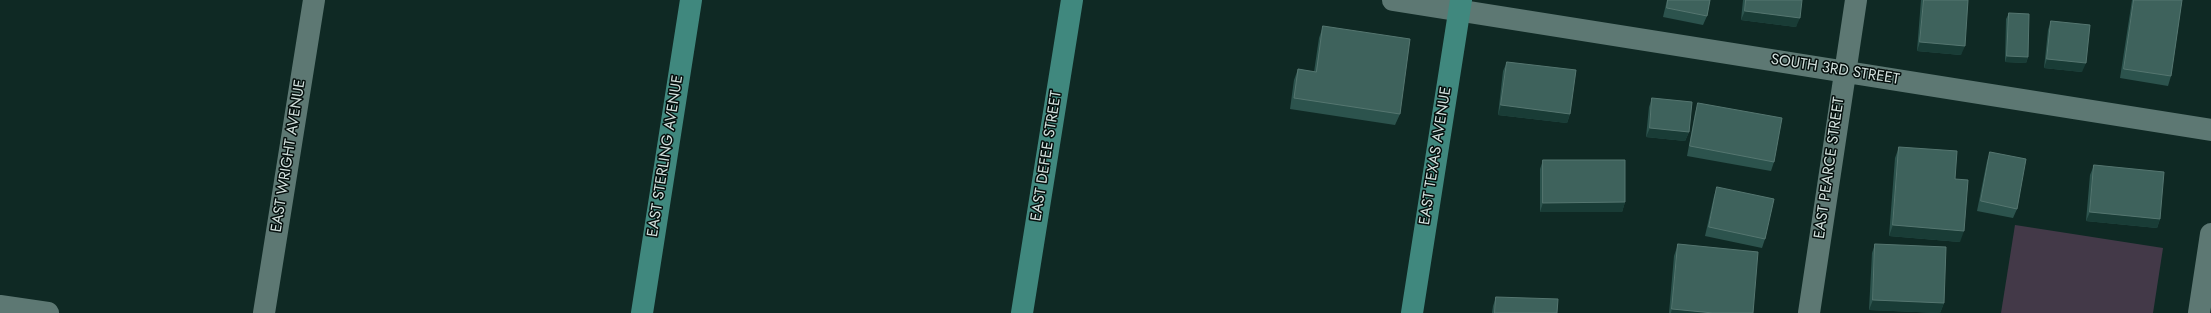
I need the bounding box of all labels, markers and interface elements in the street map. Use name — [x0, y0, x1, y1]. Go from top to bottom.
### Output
street label: SOUTH 3RD STREET — [1769, 51, 1901, 89]
street label: EAST STERLING AVENUE — [644, 74, 688, 238]
street label: EAST WRIGHT AVENUE — [268, 78, 310, 234]
street label: EAST TEXAS AVENUE — [1416, 86, 1456, 226]
street label: EAST DEFEE STREET — [1028, 89, 1066, 223]
street label: EAST PEARCE STREET — [1811, 96, 1849, 240]

